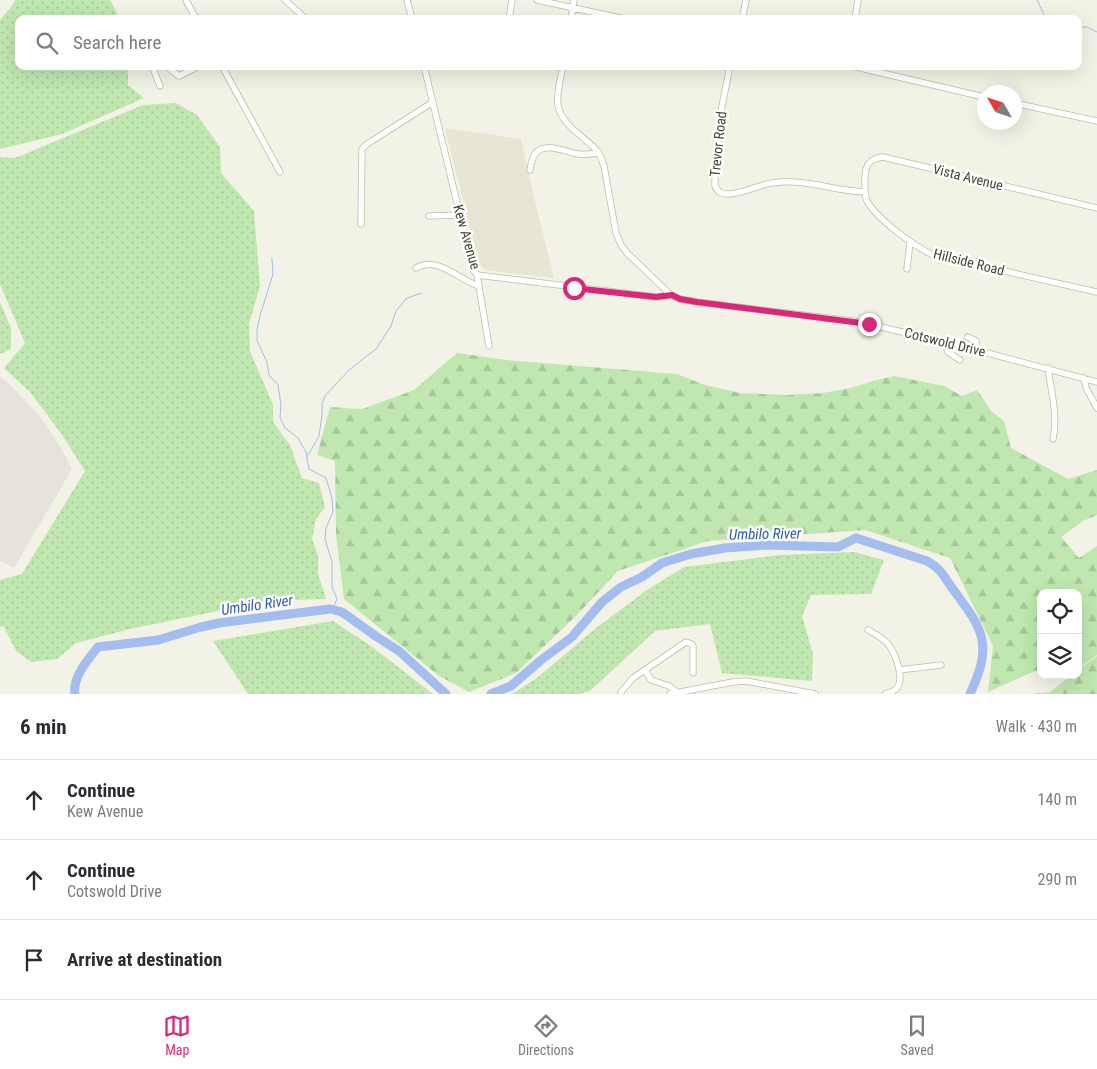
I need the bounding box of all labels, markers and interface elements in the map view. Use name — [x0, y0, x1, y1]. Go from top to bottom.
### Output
search box — [15, 15, 1082, 70]
icon: search — [33, 29, 61, 57]
text: Search here — [73, 31, 161, 54]
north arrow — [977, 85, 1022, 130]
street label: Trevor Road — [707, 110, 729, 178]
street label: Vista Avenue — [931, 161, 1005, 194]
street label: Kew Avenue — [450, 203, 484, 272]
street label: Hillside Road — [932, 245, 1006, 279]
route start — [563, 277, 586, 300]
route end — [858, 313, 881, 336]
street label: Cotswold Drive — [903, 324, 988, 360]
water label: Umbilo River — [729, 524, 802, 544]
map controls — [1037, 589, 1082, 679]
button: locate — [1037, 589, 1082, 634]
water label: Umbilo River — [220, 591, 295, 619]
button: layers — [1037, 634, 1082, 679]
text: 6 min — [20, 715, 67, 739]
text: Walk · 430 m — [996, 717, 1077, 736]
text: Continue — [67, 779, 135, 802]
icon: ahead — [20, 786, 48, 814]
text: 140 m — [1038, 790, 1077, 809]
text: Kew Avenue — [67, 802, 143, 821]
text: Continue — [67, 859, 135, 882]
icon: ahead — [20, 866, 48, 894]
text: 290 m — [1038, 870, 1077, 889]
text: Cotswold Drive — [67, 882, 162, 901]
icon: arrive — [20, 946, 48, 974]
text: Arrive at destination — [67, 948, 222, 971]
tab: Map — [163, 1012, 191, 1058]
tab: Directions — [518, 1012, 574, 1058]
tab: Saved — [900, 1012, 934, 1058]

